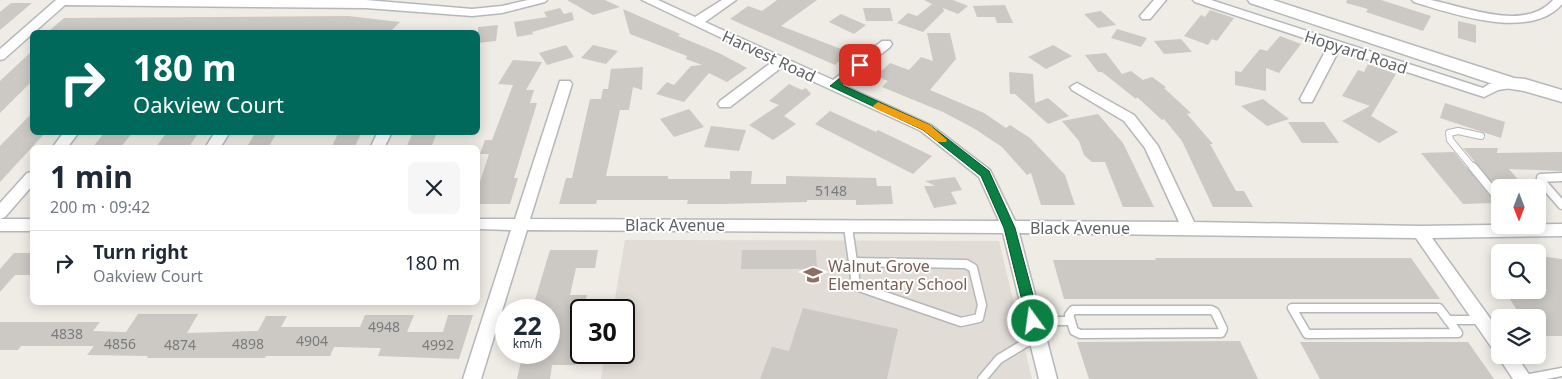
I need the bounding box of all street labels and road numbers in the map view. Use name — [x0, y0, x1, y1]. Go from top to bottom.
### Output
street label: Harvest Road — [719, 25, 819, 87]
street label: Hopyard Road — [1302, 25, 1410, 79]
street label: Black Avenue — [625, 214, 725, 236]
street label: Black Avenue — [1030, 217, 1130, 239]

